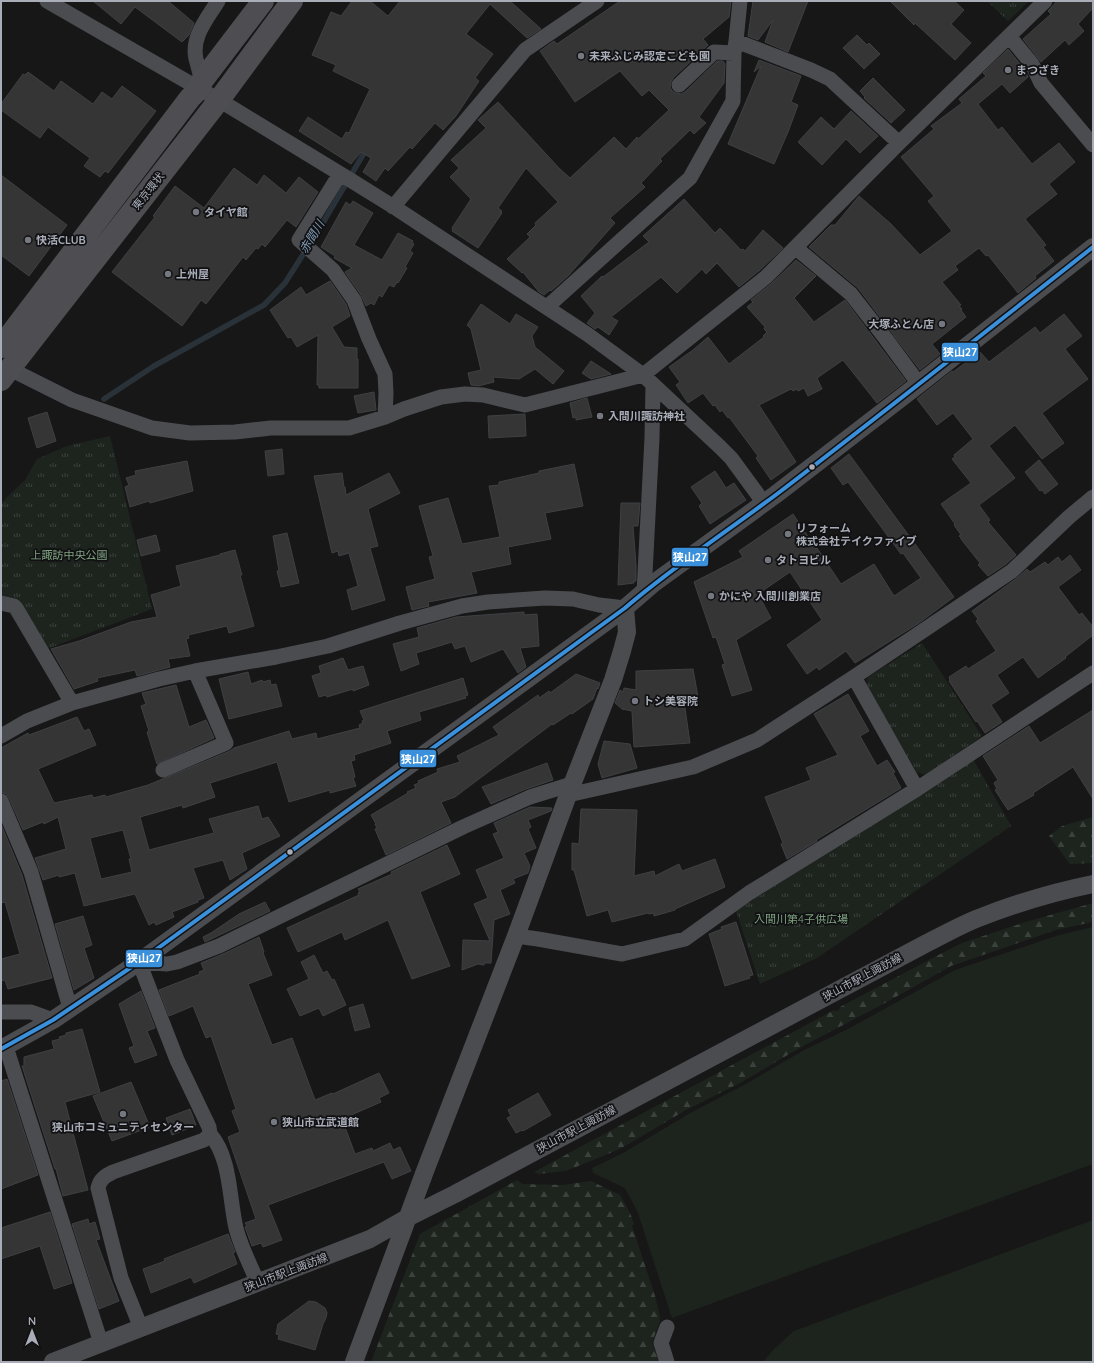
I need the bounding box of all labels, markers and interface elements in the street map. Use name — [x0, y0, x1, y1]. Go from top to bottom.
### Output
place label: 未来ふじみ認定こども園 — [589, 49, 710, 63]
marker: 未来ふじみ認定こども園 — [576, 51, 586, 61]
place label: まつざき — [1016, 63, 1060, 77]
marker: まつざき — [1003, 65, 1013, 75]
street label: 東京環状 — [129, 169, 168, 213]
place label: タイヤ館 — [204, 205, 248, 219]
marker: タイヤ館 — [191, 207, 201, 217]
water label: 赤間川 — [296, 216, 328, 256]
place label: 快活CLUB — [36, 233, 86, 247]
marker: 快活CLUB — [23, 235, 33, 245]
place label: 上州屋 — [176, 267, 209, 281]
marker: 上州屋 — [163, 269, 173, 279]
place label: 大塚ふとん店 — [868, 317, 934, 331]
marker: 大塚ふとん店 — [937, 319, 947, 329]
line badge: 狭山27 — [941, 342, 979, 362]
text: 狭山27 — [943, 345, 977, 359]
place label: 入間川諏訪神社 — [608, 409, 685, 423]
marker: 入間川諏訪神社 — [595, 411, 605, 421]
unlabelled marker — [807, 462, 817, 472]
place label: リフォーム 株式会社テイクファイブ — [796, 521, 917, 548]
marker: リフォーム 株式会社テイクファイブ — [783, 529, 793, 539]
line badge: 狭山27 — [671, 547, 709, 567]
park label: 上諏訪中央公園 — [31, 548, 108, 562]
text: 狭山27 — [673, 550, 707, 564]
place label: タトヨビル — [776, 553, 831, 567]
marker: タトヨビル — [763, 555, 773, 565]
place label: かにや 入間川創業店 — [719, 589, 821, 603]
marker: かにや 入間川創業店 — [706, 591, 716, 601]
place label: トシ美容院 — [643, 694, 698, 708]
marker: トシ美容院 — [630, 696, 640, 706]
line badge: 狭山27 — [399, 749, 437, 768]
text: 狭山27 — [401, 752, 435, 766]
unlabelled marker — [285, 847, 295, 857]
park label: 入間川第4子供広場 — [754, 912, 848, 926]
line badge: 狭山27 — [125, 949, 163, 968]
street label: 狭山市駅上諏訪線 — [820, 950, 904, 1004]
text: 狭山27 — [127, 951, 161, 965]
street label: 狭山市駅上諏訪線 — [534, 1102, 618, 1156]
marker: 狭山市コミュニティセンター — [118, 1109, 128, 1119]
place label: 狭山市立武道館 — [282, 1115, 359, 1129]
marker: 狭山市立武道館 — [269, 1117, 279, 1127]
place label: 狭山市コミュニティセンター — [52, 1120, 194, 1134]
street label: 狭山市駅上諏訪線 — [242, 1250, 330, 1294]
north arrow — [12, 1311, 52, 1351]
text: N — [28, 1314, 36, 1328]

